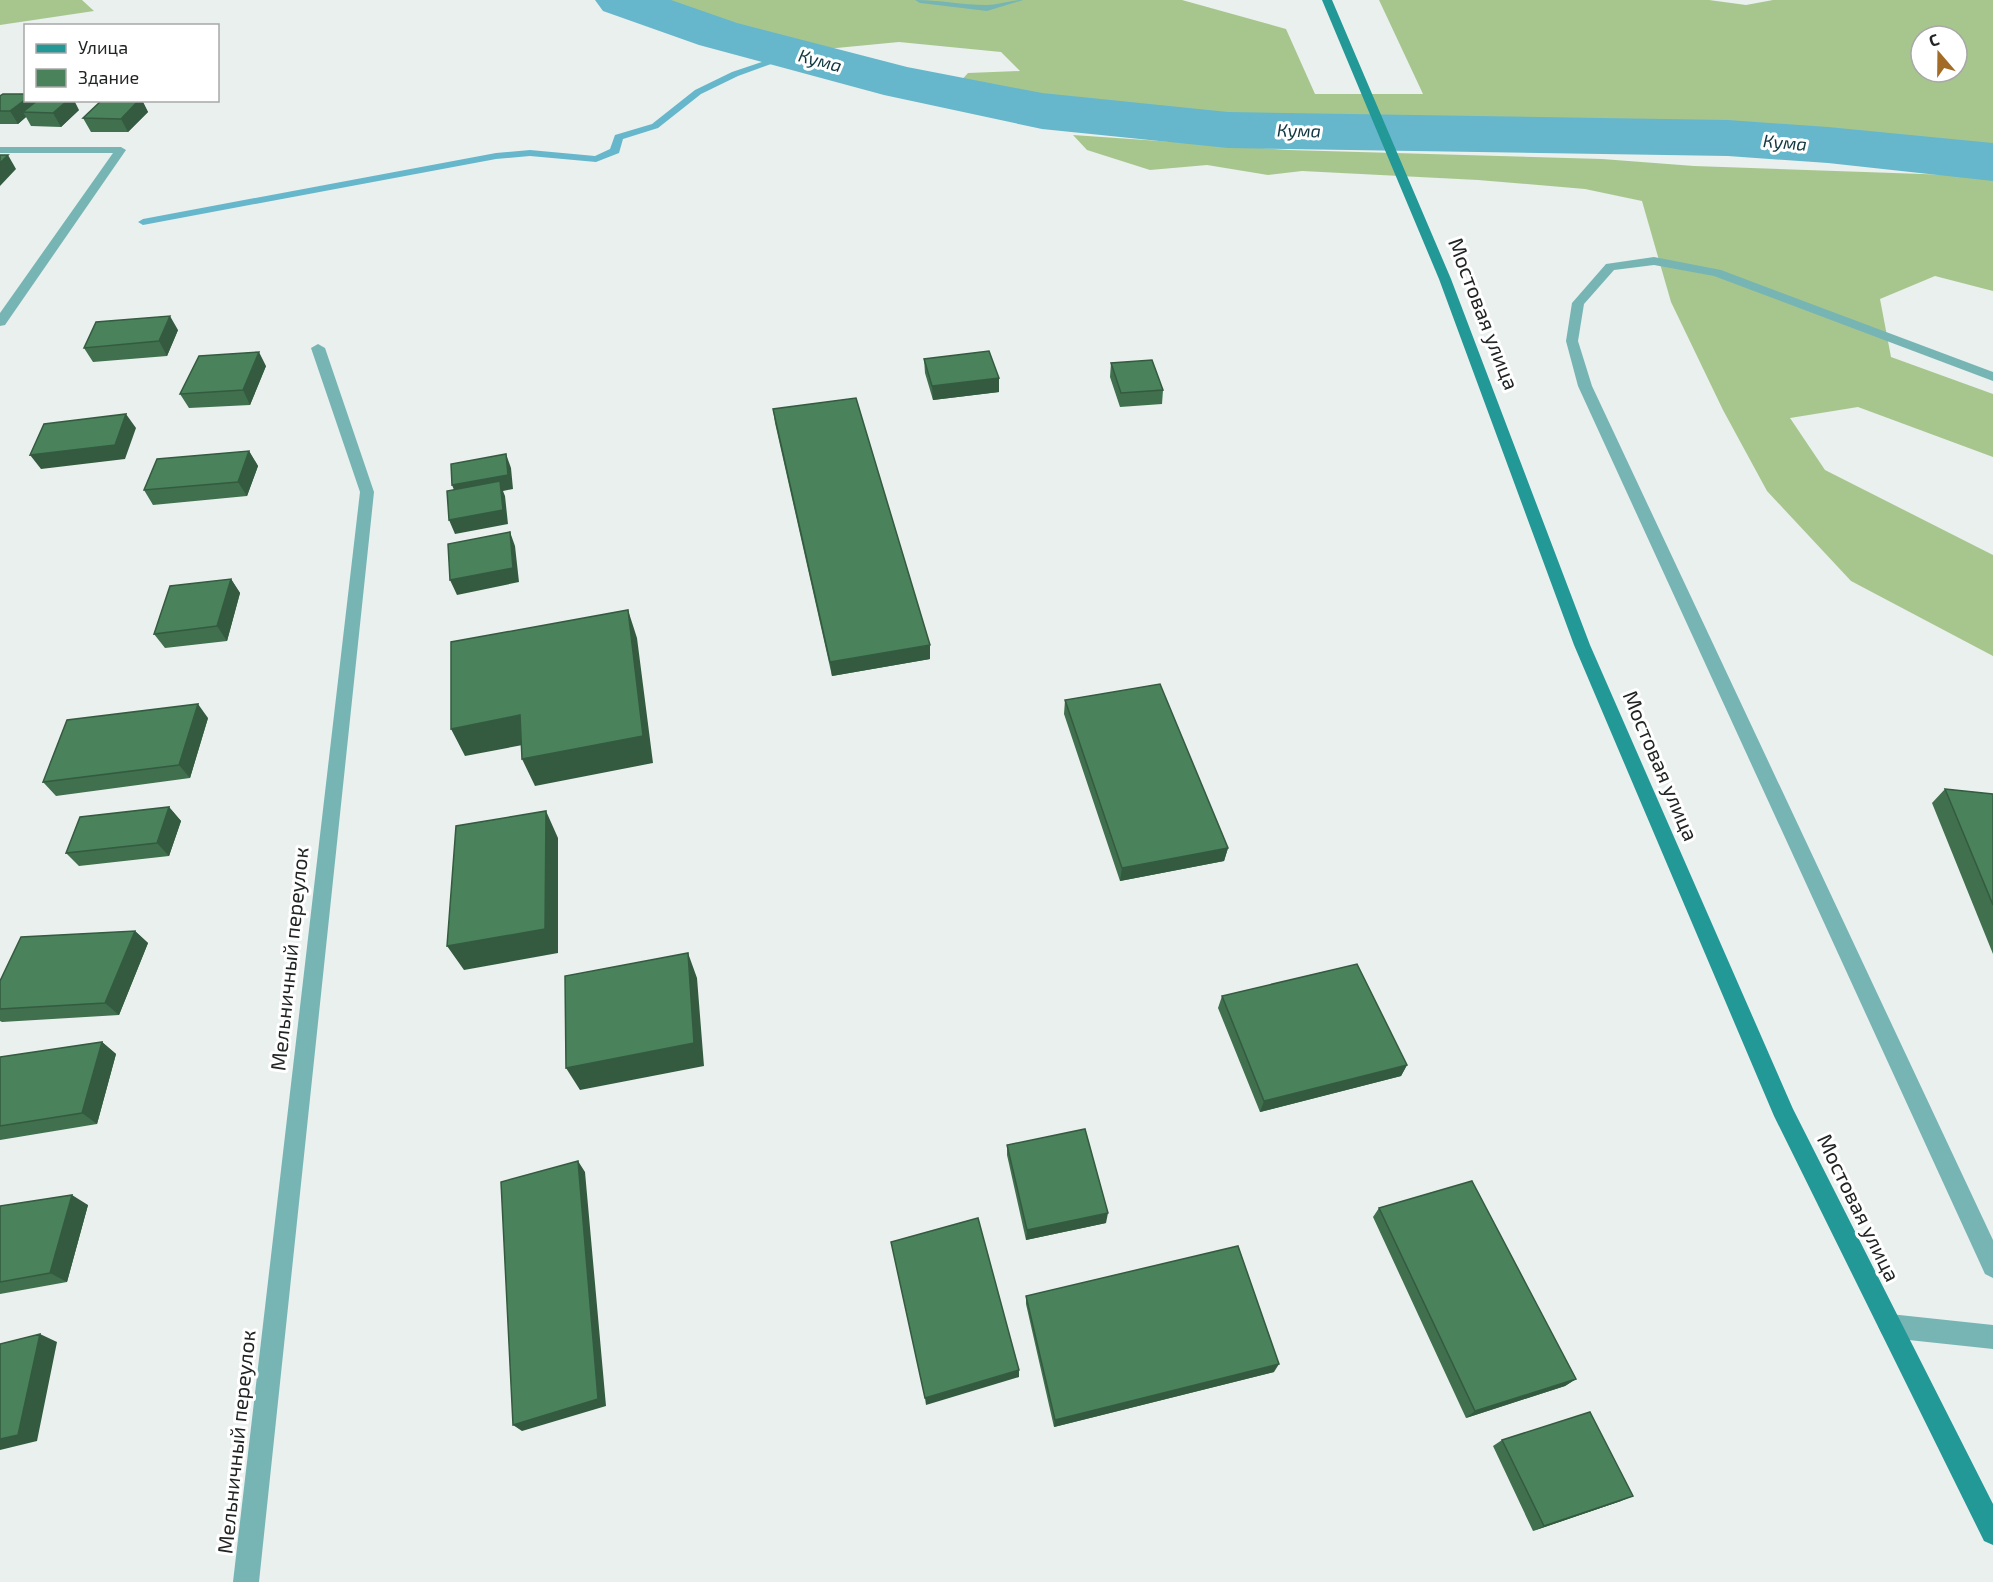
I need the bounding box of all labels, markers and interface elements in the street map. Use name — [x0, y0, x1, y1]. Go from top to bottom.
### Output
legend — [24, 24, 219, 102]
north arrow — [1909, 24, 1969, 84]
text: С — [1926, 29, 1941, 50]
text: Улица — [78, 36, 128, 58]
water label: Кума — [796, 44, 844, 76]
text: Здание — [78, 66, 139, 88]
water label: Кума — [1277, 119, 1321, 141]
water label: Кума — [1762, 129, 1808, 155]
street label: Мостовая улица — [1443, 234, 1525, 393]
street label: Мостовая улица — [1618, 687, 1704, 845]
street label: Мельничный переулок — [264, 846, 314, 1072]
street label: Мостовая улица — [1812, 1130, 1906, 1286]
street label: Мельничный переулок — [211, 1329, 261, 1555]

